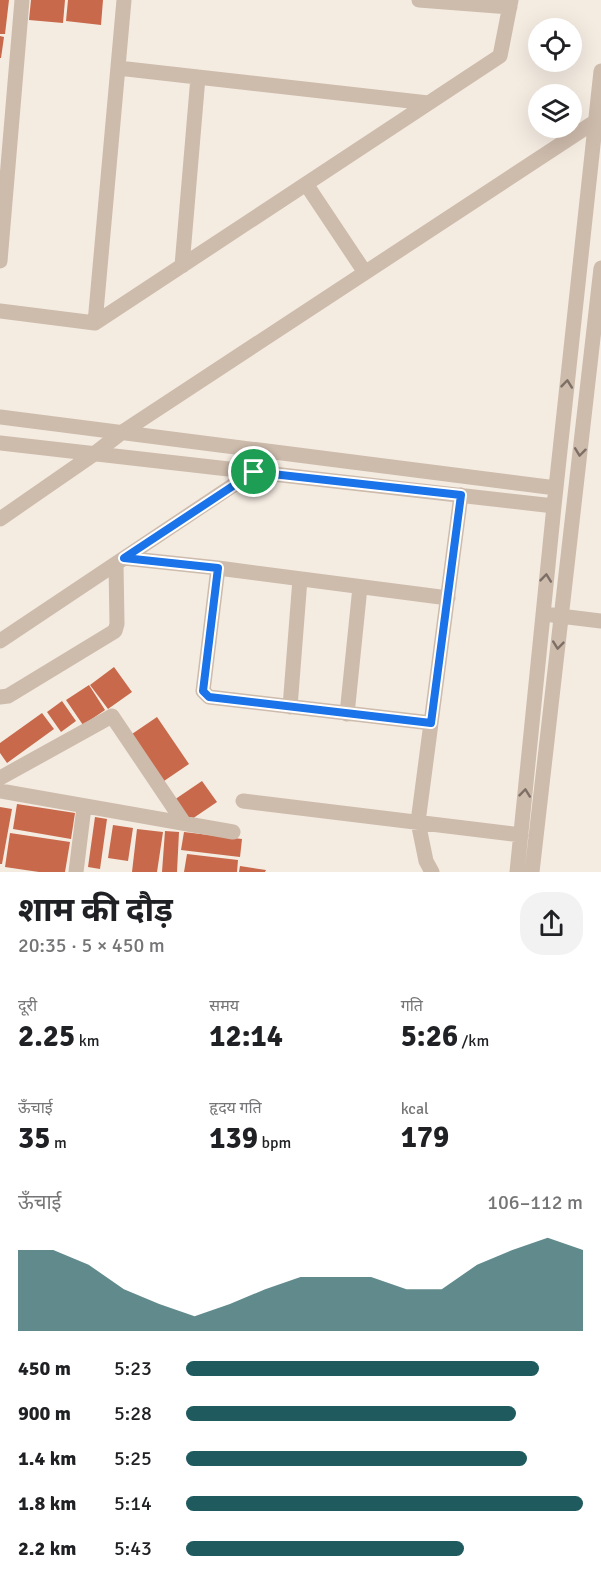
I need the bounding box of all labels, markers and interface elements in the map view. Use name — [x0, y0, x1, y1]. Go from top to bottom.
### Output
map controls — [528, 18, 582, 138]
button: locate — [528, 18, 582, 72]
button: layers — [528, 84, 582, 138]
one-way arrow — [560, 380, 573, 389]
pin — [228, 446, 279, 497]
one-way arrow — [574, 447, 587, 456]
icon: arrive — [237, 455, 270, 488]
one-way arrow — [539, 573, 552, 583]
one-way arrow — [552, 641, 565, 650]
one-way arrow — [518, 788, 531, 797]
text: शाम की दौड़ — [18, 890, 173, 931]
button: share — [520, 892, 583, 955]
text: 20:35 · 5 × 450 m — [18, 933, 165, 958]
text: दूरी — [18, 996, 37, 1016]
text: समय — [209, 996, 239, 1016]
text: गति — [401, 996, 423, 1016]
text: 2.25 — [18, 1018, 75, 1055]
text: 12:14 — [209, 1018, 283, 1055]
text: 5:26 — [401, 1018, 458, 1055]
text: km — [75, 1031, 100, 1051]
text: /km — [458, 1031, 489, 1051]
text: ऊँचाई — [18, 1098, 53, 1118]
text: हृदय गति — [209, 1098, 262, 1118]
text: kcal — [401, 1099, 429, 1119]
text: 179 — [401, 1119, 449, 1156]
text: 35 — [18, 1120, 50, 1157]
text: 139 — [209, 1120, 258, 1157]
text: m — [50, 1133, 67, 1153]
text: bpm — [258, 1133, 291, 1153]
text: ऊँचाई — [18, 1190, 61, 1215]
text: 106–112 m — [487, 1190, 583, 1215]
text: 450 m — [18, 1356, 71, 1381]
text: 5:23 — [114, 1356, 152, 1381]
text: 900 m — [18, 1401, 71, 1426]
text: 5:28 — [114, 1401, 152, 1426]
text: 1.4 km — [18, 1446, 76, 1471]
text: 5:25 — [114, 1446, 152, 1471]
text: 1.8 km — [18, 1491, 76, 1516]
text: 5:14 — [114, 1491, 152, 1516]
text: 2.2 km — [18, 1536, 76, 1561]
text: 5:43 — [114, 1536, 152, 1561]

